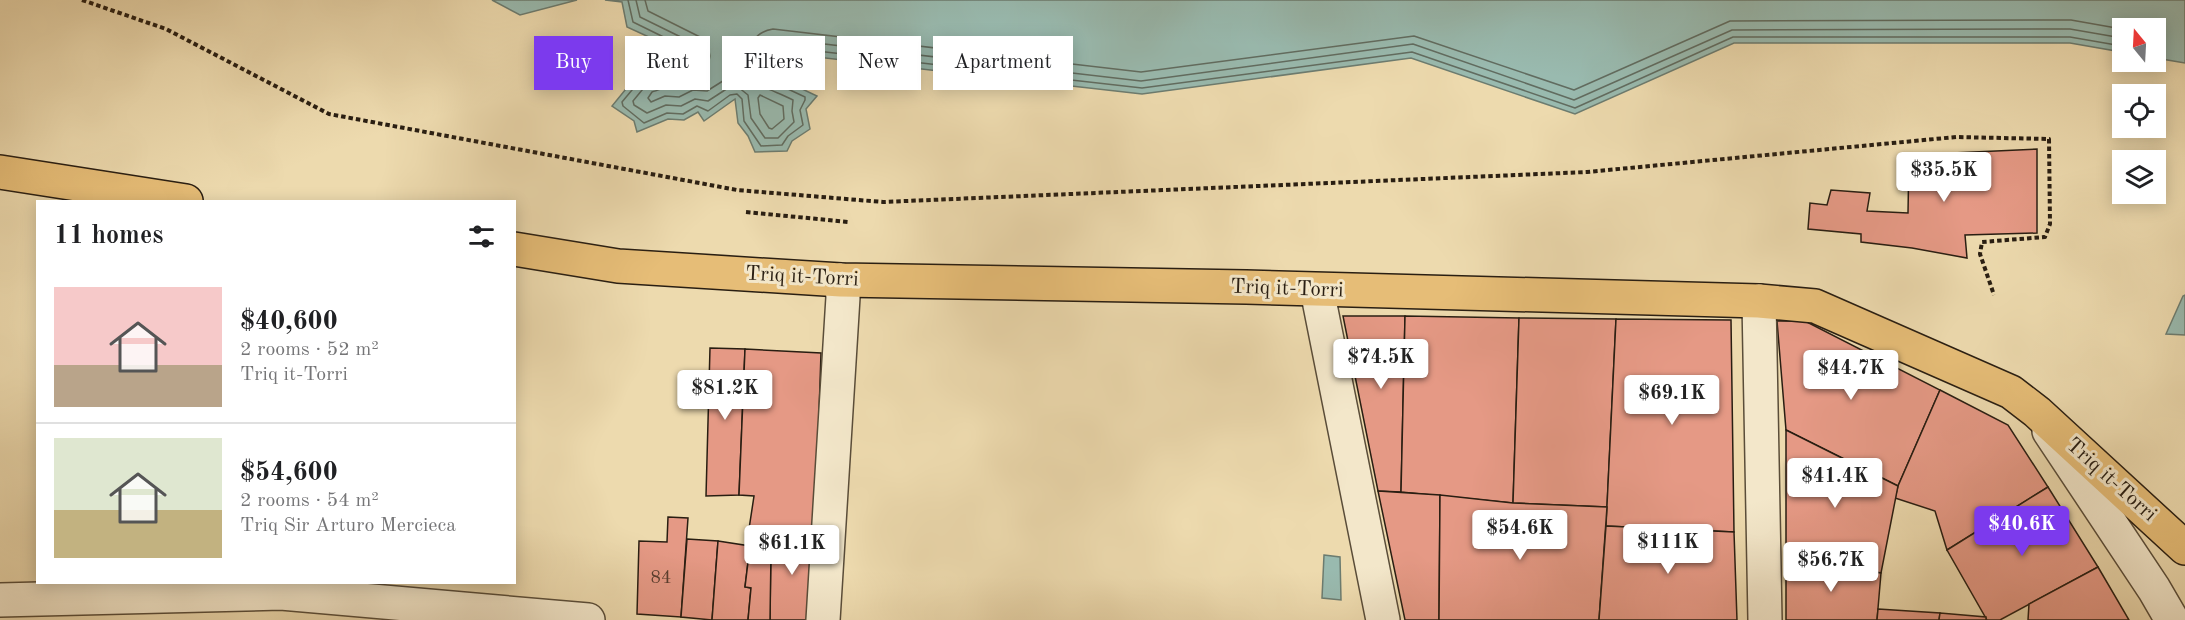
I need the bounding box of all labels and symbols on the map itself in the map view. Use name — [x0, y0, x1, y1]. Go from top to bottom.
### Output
north arrow — [2112, 18, 2166, 72]
pin: $35.5K — [1895, 152, 1993, 203]
street label: Triq it-Torri — [745, 264, 859, 290]
street label: Triq it-Torri — [1230, 277, 1344, 301]
pin: $74.5K — [1332, 339, 1430, 390]
pin: $44.7K — [1802, 350, 1900, 401]
pin: $81.2K — [676, 370, 774, 421]
pin: $69.1K — [1623, 375, 1721, 426]
street label: Triq it-Torri — [2062, 434, 2160, 526]
pin: $41.4K — [1786, 458, 1884, 509]
pin: $40.6K — [1973, 506, 2071, 557]
pin: $54.6K — [1471, 510, 1569, 561]
pin: $111K — [1626, 524, 1710, 575]
pin: $61.1K — [743, 525, 841, 576]
pin: $56.7K — [1782, 542, 1880, 593]
house number: 84 — [651, 569, 671, 587]

